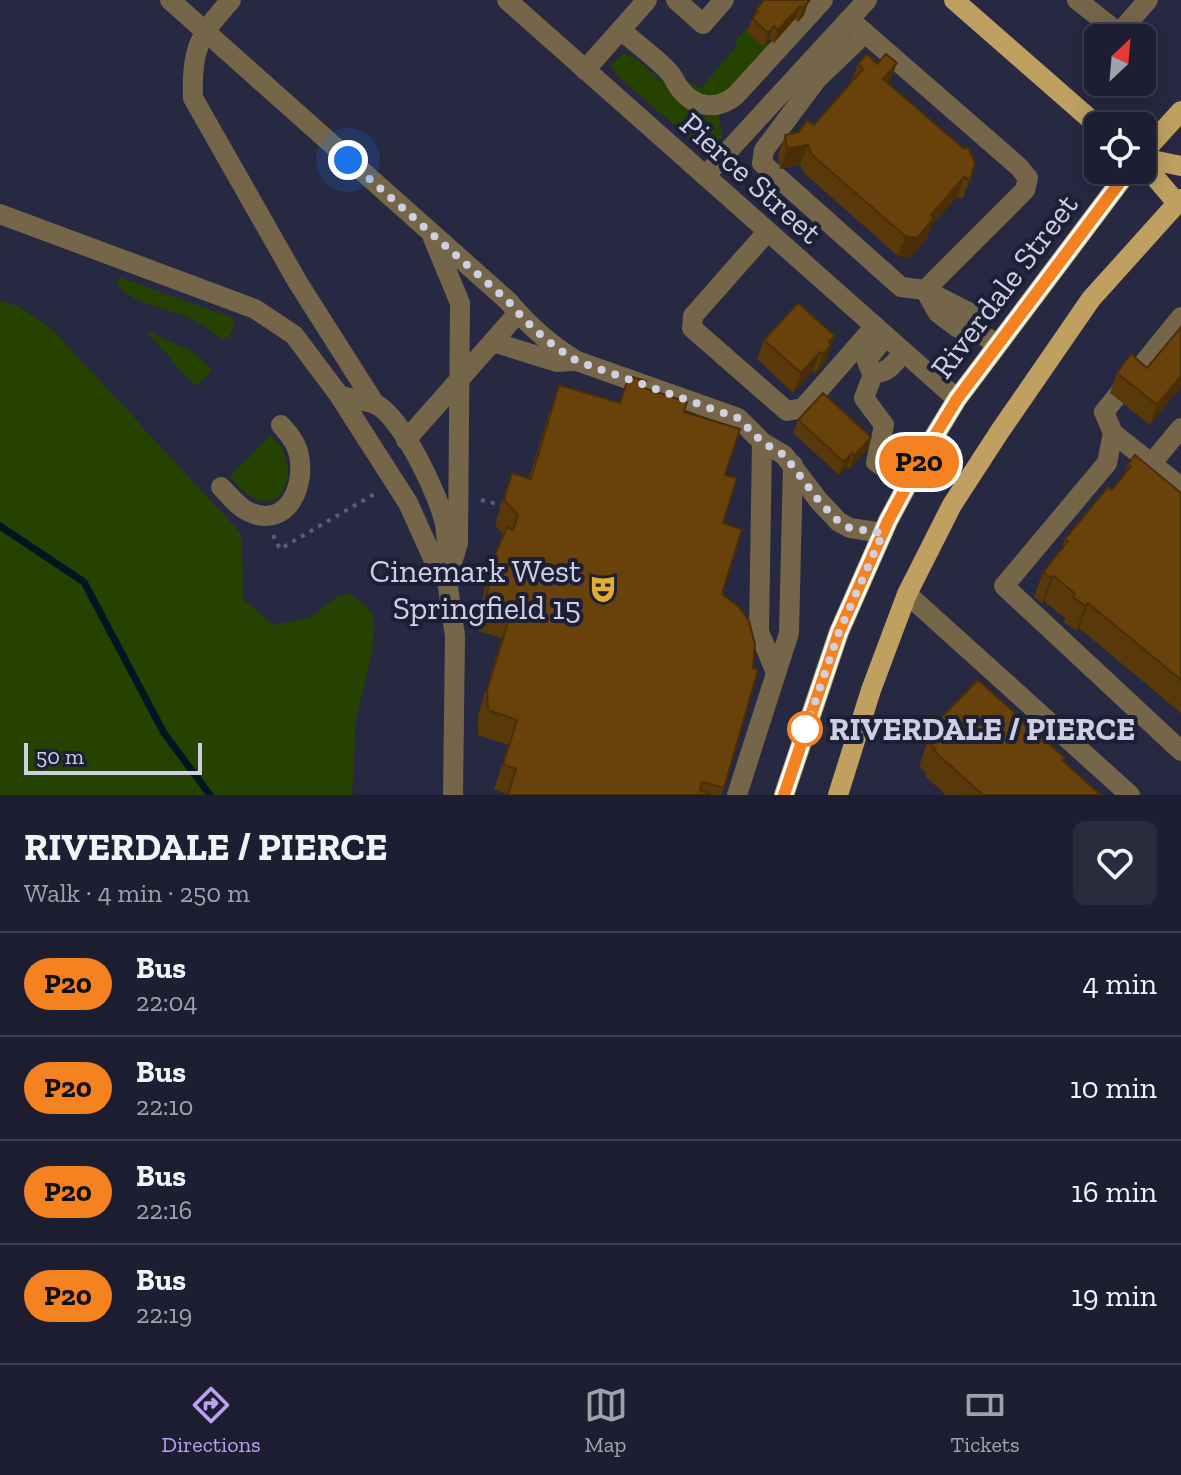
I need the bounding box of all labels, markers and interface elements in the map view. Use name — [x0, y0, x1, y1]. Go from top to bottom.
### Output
north arrow — [1084, 24, 1156, 96]
map controls — [1084, 24, 1156, 184]
street label: Pierce Street — [672, 105, 830, 251]
button: locate — [1084, 112, 1156, 184]
your location — [328, 140, 368, 180]
street label: Riverdale Street — [922, 186, 1086, 386]
line badge: P20 — [873, 436, 965, 488]
text: P20 — [895, 445, 943, 478]
place label: Cinemark West Springfield 15 — [369, 552, 581, 627]
theatre icon: Cinemark West Springfield 15 — [588, 574, 618, 604]
place label: RIVERDALE / PIERCE — [829, 710, 1135, 748]
marker: RIVERDALE / PIERCE — [788, 712, 822, 746]
scale bar — [24, 739, 202, 775]
text: 50 m — [36, 743, 84, 770]
button: heart — [1073, 821, 1157, 905]
text: RIVERDALE / PIERCE — [24, 824, 388, 870]
text: Walk · 4 min · 250 m — [24, 877, 250, 909]
text: Bus — [136, 950, 186, 986]
text: 4 min — [1083, 966, 1157, 1002]
text: P20 — [44, 967, 92, 1000]
text: 22:04 — [136, 986, 198, 1018]
text: Bus — [136, 1054, 186, 1090]
text: 10 min — [1070, 1070, 1157, 1106]
text: P20 — [44, 1071, 92, 1104]
text: 22:10 — [136, 1090, 194, 1122]
text: Bus — [136, 1158, 186, 1194]
text: 16 min — [1071, 1174, 1157, 1210]
text: P20 — [44, 1175, 92, 1208]
text: 22:16 — [136, 1194, 192, 1226]
text: Bus — [136, 1262, 186, 1298]
text: 19 min — [1071, 1278, 1157, 1314]
text: P20 — [44, 1279, 92, 1312]
text: 22:19 — [136, 1298, 192, 1330]
tab: Directions — [161, 1383, 261, 1458]
tab: Map — [584, 1383, 628, 1458]
tab: Tickets — [950, 1383, 1020, 1458]

